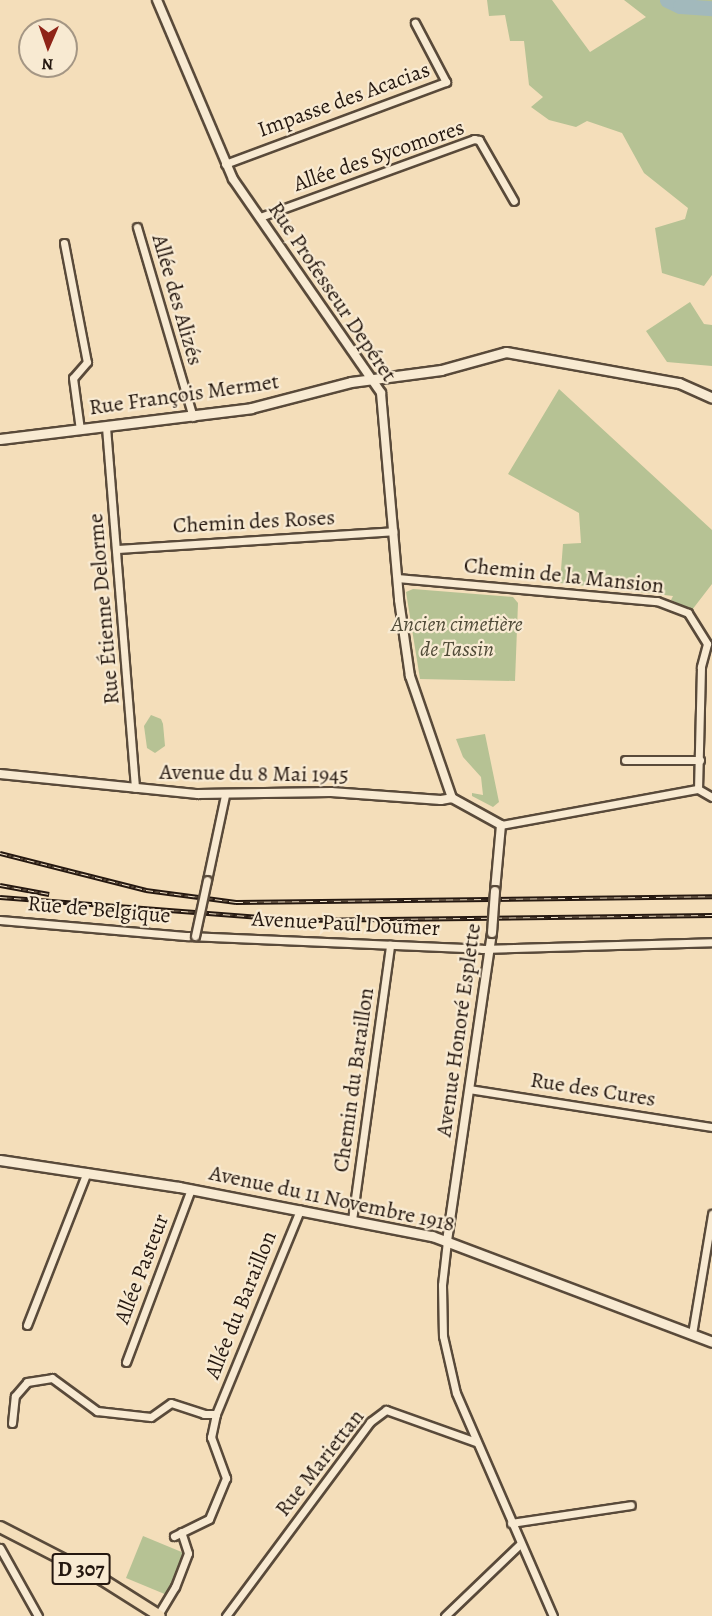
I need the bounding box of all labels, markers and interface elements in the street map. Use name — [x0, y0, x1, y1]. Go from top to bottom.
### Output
north arrow — [18, 18, 78, 78]
text: N — [41, 53, 54, 75]
street label: Impasse des Acacias — [254, 57, 434, 143]
street label: Allée des Sycomores — [290, 114, 468, 198]
street label: Rue Professeur Depéret — [262, 197, 402, 387]
street label: Allée des Alizés — [146, 232, 208, 368]
street label: Rue François Mermet — [87, 369, 281, 421]
street label: Chemin des Roses — [172, 505, 336, 539]
street label: Rue Étienne Delorme — [82, 512, 126, 706]
street label: Chemin de la Mansion — [463, 552, 665, 600]
park label: Ancien cimetière de Tassin — [391, 611, 523, 662]
street label: Avenue du 8 Mai 1945 — [159, 759, 349, 789]
street label: Rue de Belgique — [26, 891, 172, 929]
street label: Avenue Paul Doumer — [251, 906, 441, 942]
street label: Avenue Honoré Esplette — [431, 921, 487, 1139]
street label: Chemin du Baraillon — [328, 986, 380, 1174]
street label: Rue des Cures — [529, 1067, 657, 1113]
street label: Avenue du 11 Novembre 1918 — [207, 1160, 457, 1238]
street label: Allée Pasteur — [109, 1210, 175, 1328]
street label: Allée du Baraillon — [199, 1227, 283, 1383]
street label: Rue Mariettan — [270, 1404, 370, 1522]
road number: D 307 — [51, 1551, 111, 1587]

